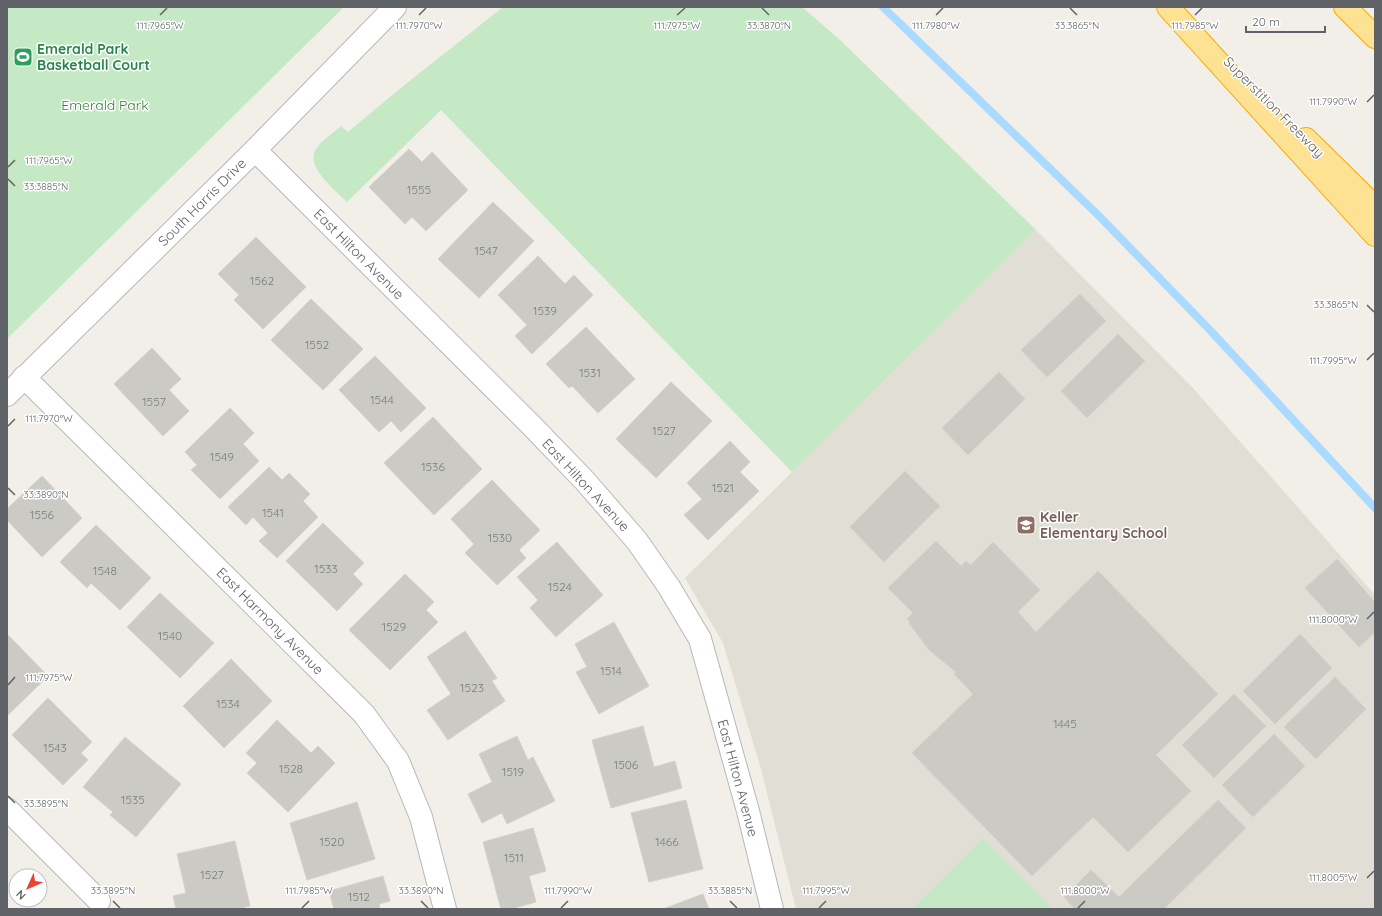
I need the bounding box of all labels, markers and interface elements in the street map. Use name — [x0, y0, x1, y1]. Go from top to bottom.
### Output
scale bar — [1246, 8, 1325, 34]
text: 20 m — [1252, 14, 1280, 29]
text: 111.7965°W — [136, 19, 184, 32]
text: 111.7970°W — [395, 19, 443, 32]
text: 111.7975°W — [654, 19, 701, 32]
text: 33.3870°N — [747, 19, 791, 32]
text: 111.7980°W — [912, 19, 960, 32]
text: 33.3865°N — [1055, 19, 1099, 32]
text: 111.7985°W — [1171, 19, 1219, 32]
place label: Emerald Park Basketball Court — [37, 40, 150, 74]
sports icon: Emerald Park Basketball Court — [12, 46, 34, 68]
street label: Superstition Freeway — [1220, 53, 1328, 161]
text: 111.7990°W — [1309, 95, 1357, 108]
park label: Emerald Park — [61, 96, 149, 114]
text: 111.7965°W — [25, 154, 73, 167]
street label: South Harris Drive — [154, 154, 250, 250]
text: 33.3885°N — [24, 180, 68, 193]
house number: 1555 — [407, 182, 431, 197]
street label: East Hilton Avenue — [310, 205, 408, 303]
house number: 1547 — [474, 243, 498, 258]
house number: 1562 — [250, 273, 274, 288]
text: 33.3865°N — [1314, 298, 1358, 311]
house number: 1539 — [533, 303, 557, 318]
house number: 1552 — [305, 337, 329, 352]
text: 111.7995°W — [1309, 354, 1357, 367]
house number: 1531 — [579, 365, 601, 380]
house number: 1544 — [370, 392, 394, 407]
house number: 1557 — [142, 394, 166, 409]
text: 111.7970°W — [25, 412, 73, 425]
house number: 1527 — [652, 423, 676, 438]
street label: East Hilton Avenue — [538, 435, 634, 535]
house number: 1549 — [210, 449, 234, 464]
house number: 1536 — [421, 459, 445, 474]
house number: 1521 — [712, 480, 734, 495]
text: 33.3890°N — [23, 488, 69, 501]
house number: 1541 — [262, 505, 284, 520]
house number: 1556 — [30, 507, 55, 522]
place label: Keller Elementary School — [1040, 508, 1167, 542]
school or university icon: Keller Elementary School — [1015, 514, 1037, 536]
house number: 1530 — [488, 530, 512, 545]
house number: 1533 — [314, 561, 338, 576]
house number: 1548 — [93, 563, 117, 578]
street label: East Harmony Avenue — [213, 564, 327, 678]
house number: 1524 — [548, 579, 572, 594]
text: 111.8000°W — [1308, 613, 1358, 626]
house number: 1529 — [382, 619, 406, 634]
house number: 1540 — [158, 628, 182, 643]
house number: 1514 — [600, 663, 622, 678]
text: 111.7975°W — [26, 671, 73, 684]
house number: 1523 — [460, 680, 484, 695]
house number: 1534 — [216, 696, 240, 711]
house number: 1445 — [1053, 716, 1077, 731]
street label: East Hilton Avenue — [714, 717, 762, 839]
house number: 1543 — [43, 740, 67, 755]
house number: 1506 — [614, 757, 639, 772]
house number: 1528 — [279, 761, 303, 776]
house number: 1519 — [502, 764, 524, 779]
house number: 1535 — [121, 792, 145, 807]
text: 33.3895°N — [24, 797, 68, 810]
house number: 1520 — [320, 834, 344, 849]
house number: 1466 — [655, 834, 679, 849]
house number: 1511 — [504, 850, 524, 865]
house number: 1527 — [200, 867, 224, 882]
north arrow — [8, 868, 48, 908]
text: 111.8005°W — [1309, 871, 1358, 884]
text: 33.3895°N — [91, 884, 135, 897]
text: 111.7985°W — [285, 884, 333, 897]
text: 33.3890°N — [398, 884, 444, 897]
text: 111.7990°W — [544, 884, 592, 897]
text: 33.3885°N — [708, 884, 752, 897]
text: 111.7995°W — [802, 884, 850, 897]
text: 111.8000°W — [1060, 884, 1110, 897]
text: N — [13, 887, 29, 903]
house number: 1512 — [348, 889, 370, 904]

